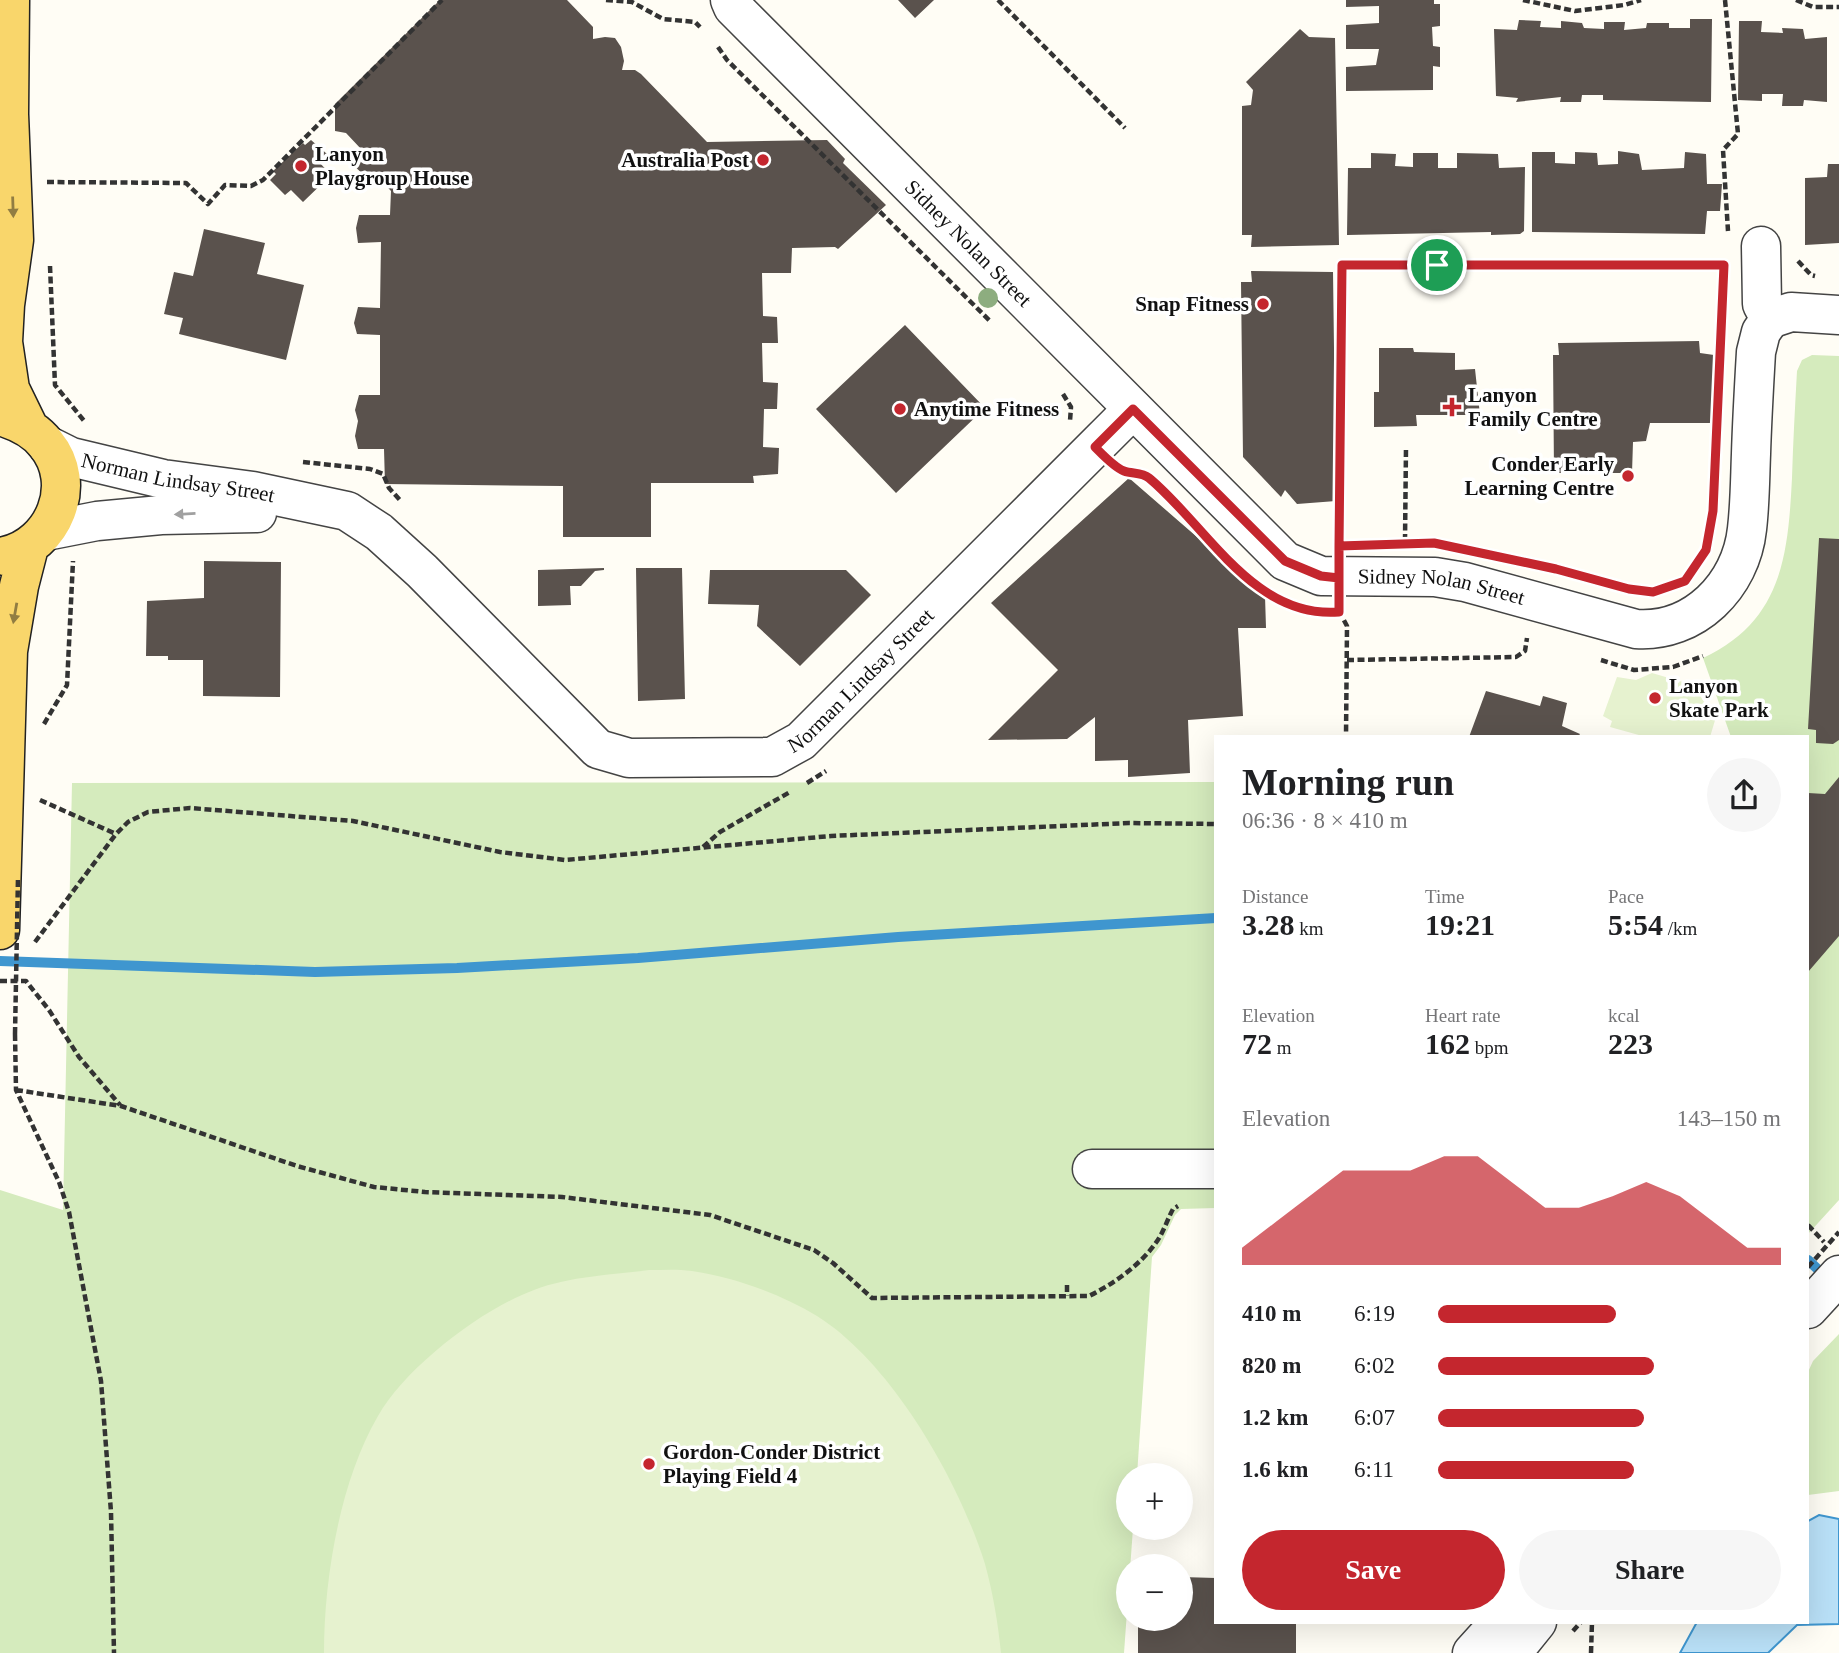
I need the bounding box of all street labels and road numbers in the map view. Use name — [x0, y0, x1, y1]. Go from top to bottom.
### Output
street label: Sidney Nolan Street — [900, 175, 1037, 312]
street label: Norman Lindsay Street — [79, 448, 277, 507]
street label: Sidney Nolan Street — [1358, 564, 1528, 610]
street label: Norman Lindsay Street — [783, 603, 939, 758]

